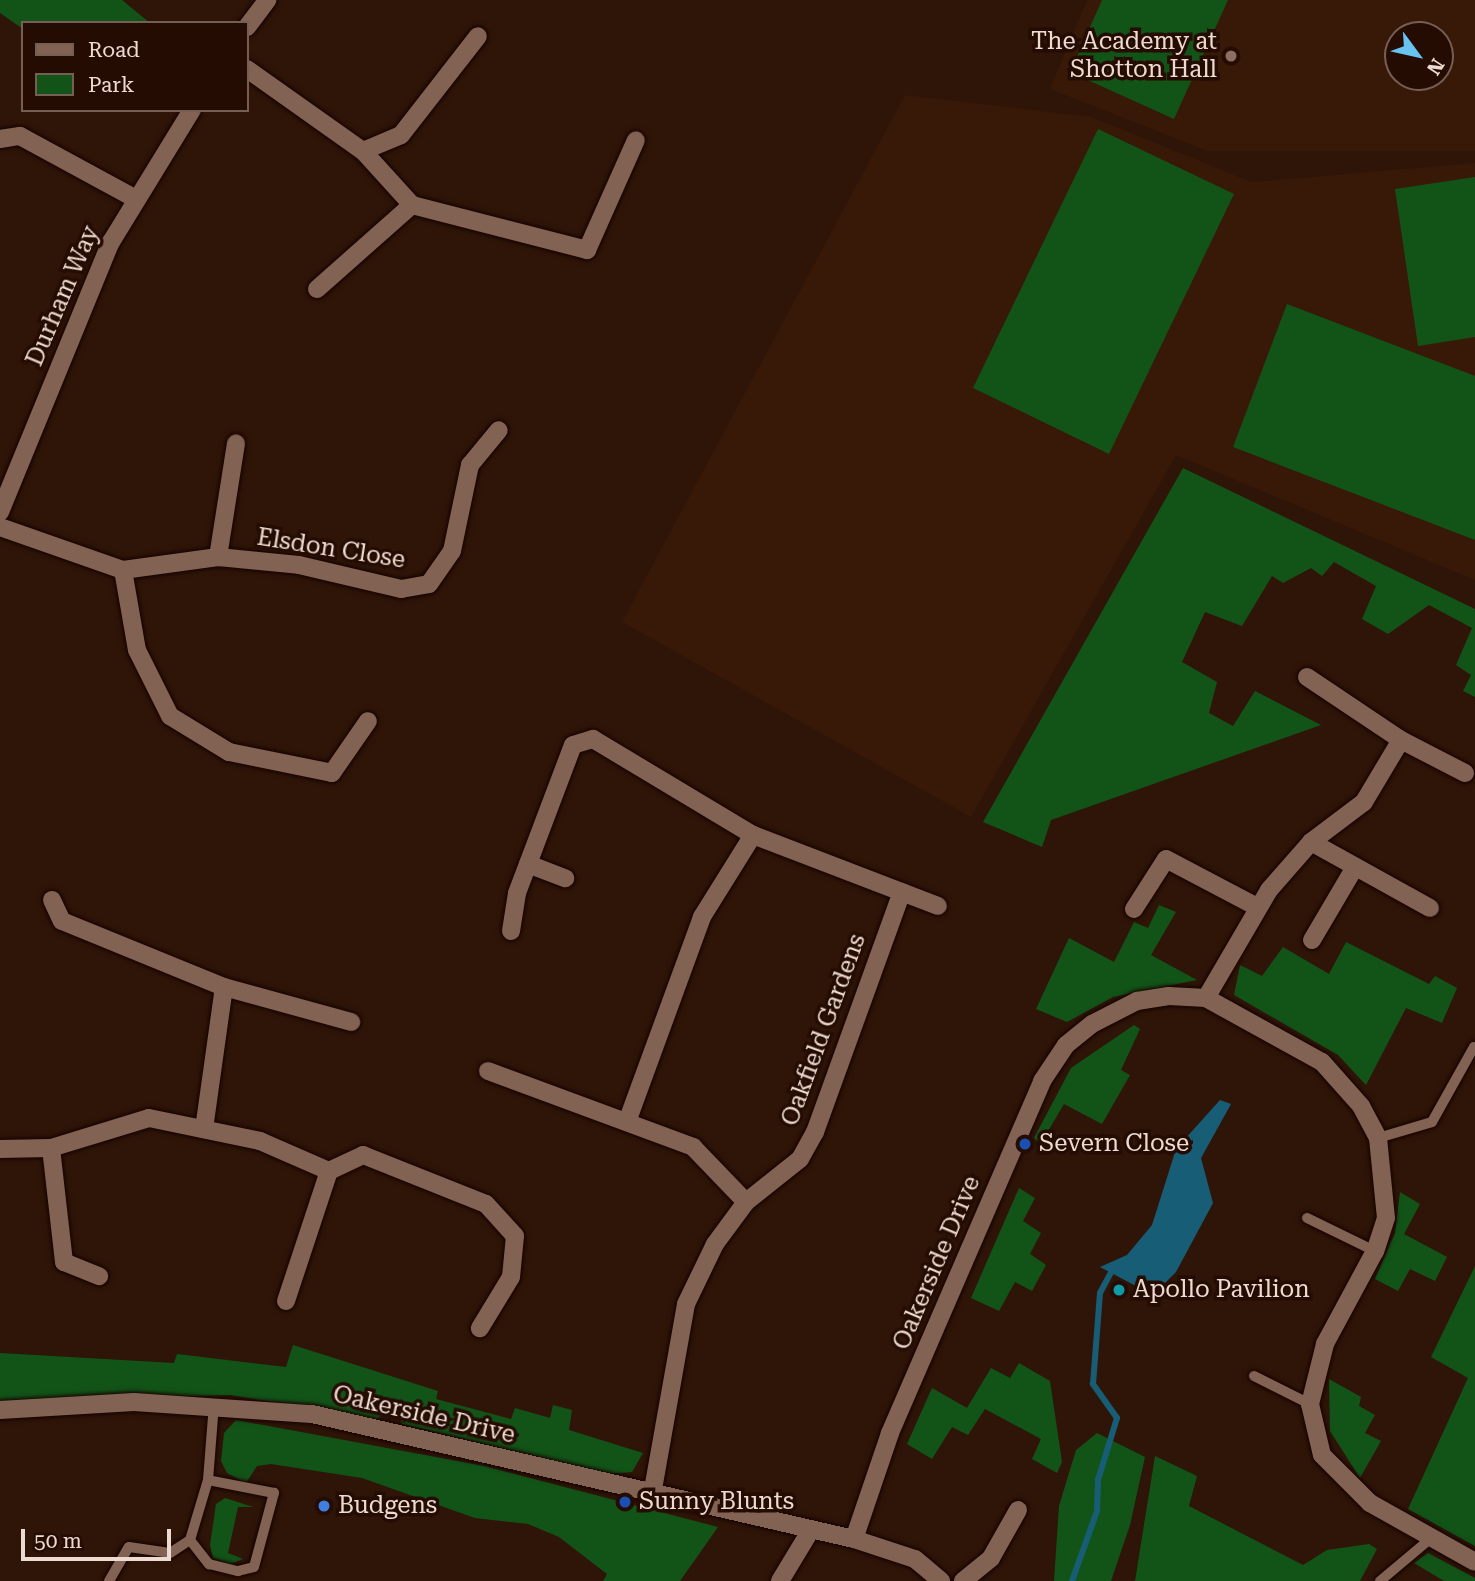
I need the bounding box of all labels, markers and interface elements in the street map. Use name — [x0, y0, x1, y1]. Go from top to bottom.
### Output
legend — [21, 21, 248, 112]
north arrow — [1384, 21, 1454, 91]
place label: The Academy at Shotton Hall — [1031, 28, 1217, 84]
text: Road — [88, 38, 140, 62]
marker: The Academy at Shotton Hall — [1223, 48, 1239, 64]
text: N — [1422, 54, 1449, 79]
text: Park — [88, 73, 134, 97]
street label: Durham Way — [20, 221, 106, 371]
street label: Elsdon Close — [255, 523, 407, 575]
street label: Oakfield Gardens — [776, 930, 872, 1130]
place label: Severn Close — [1039, 1130, 1189, 1158]
marker: Severn Close — [1017, 1136, 1033, 1152]
street label: Oakerside Drive — [887, 1172, 987, 1354]
place label: Apollo Pavilion — [1133, 1276, 1310, 1304]
marker: Apollo Pavilion — [1111, 1282, 1127, 1298]
street label: Oakerside Drive — [330, 1380, 518, 1450]
place label: Sunny Blunts — [639, 1488, 794, 1516]
place label: Budgens — [338, 1492, 437, 1520]
marker: Sunny Blunts — [617, 1494, 633, 1510]
marker: Budgens — [316, 1498, 332, 1514]
scale bar — [24, 1514, 175, 1558]
text: 50 m — [34, 1529, 82, 1553]

